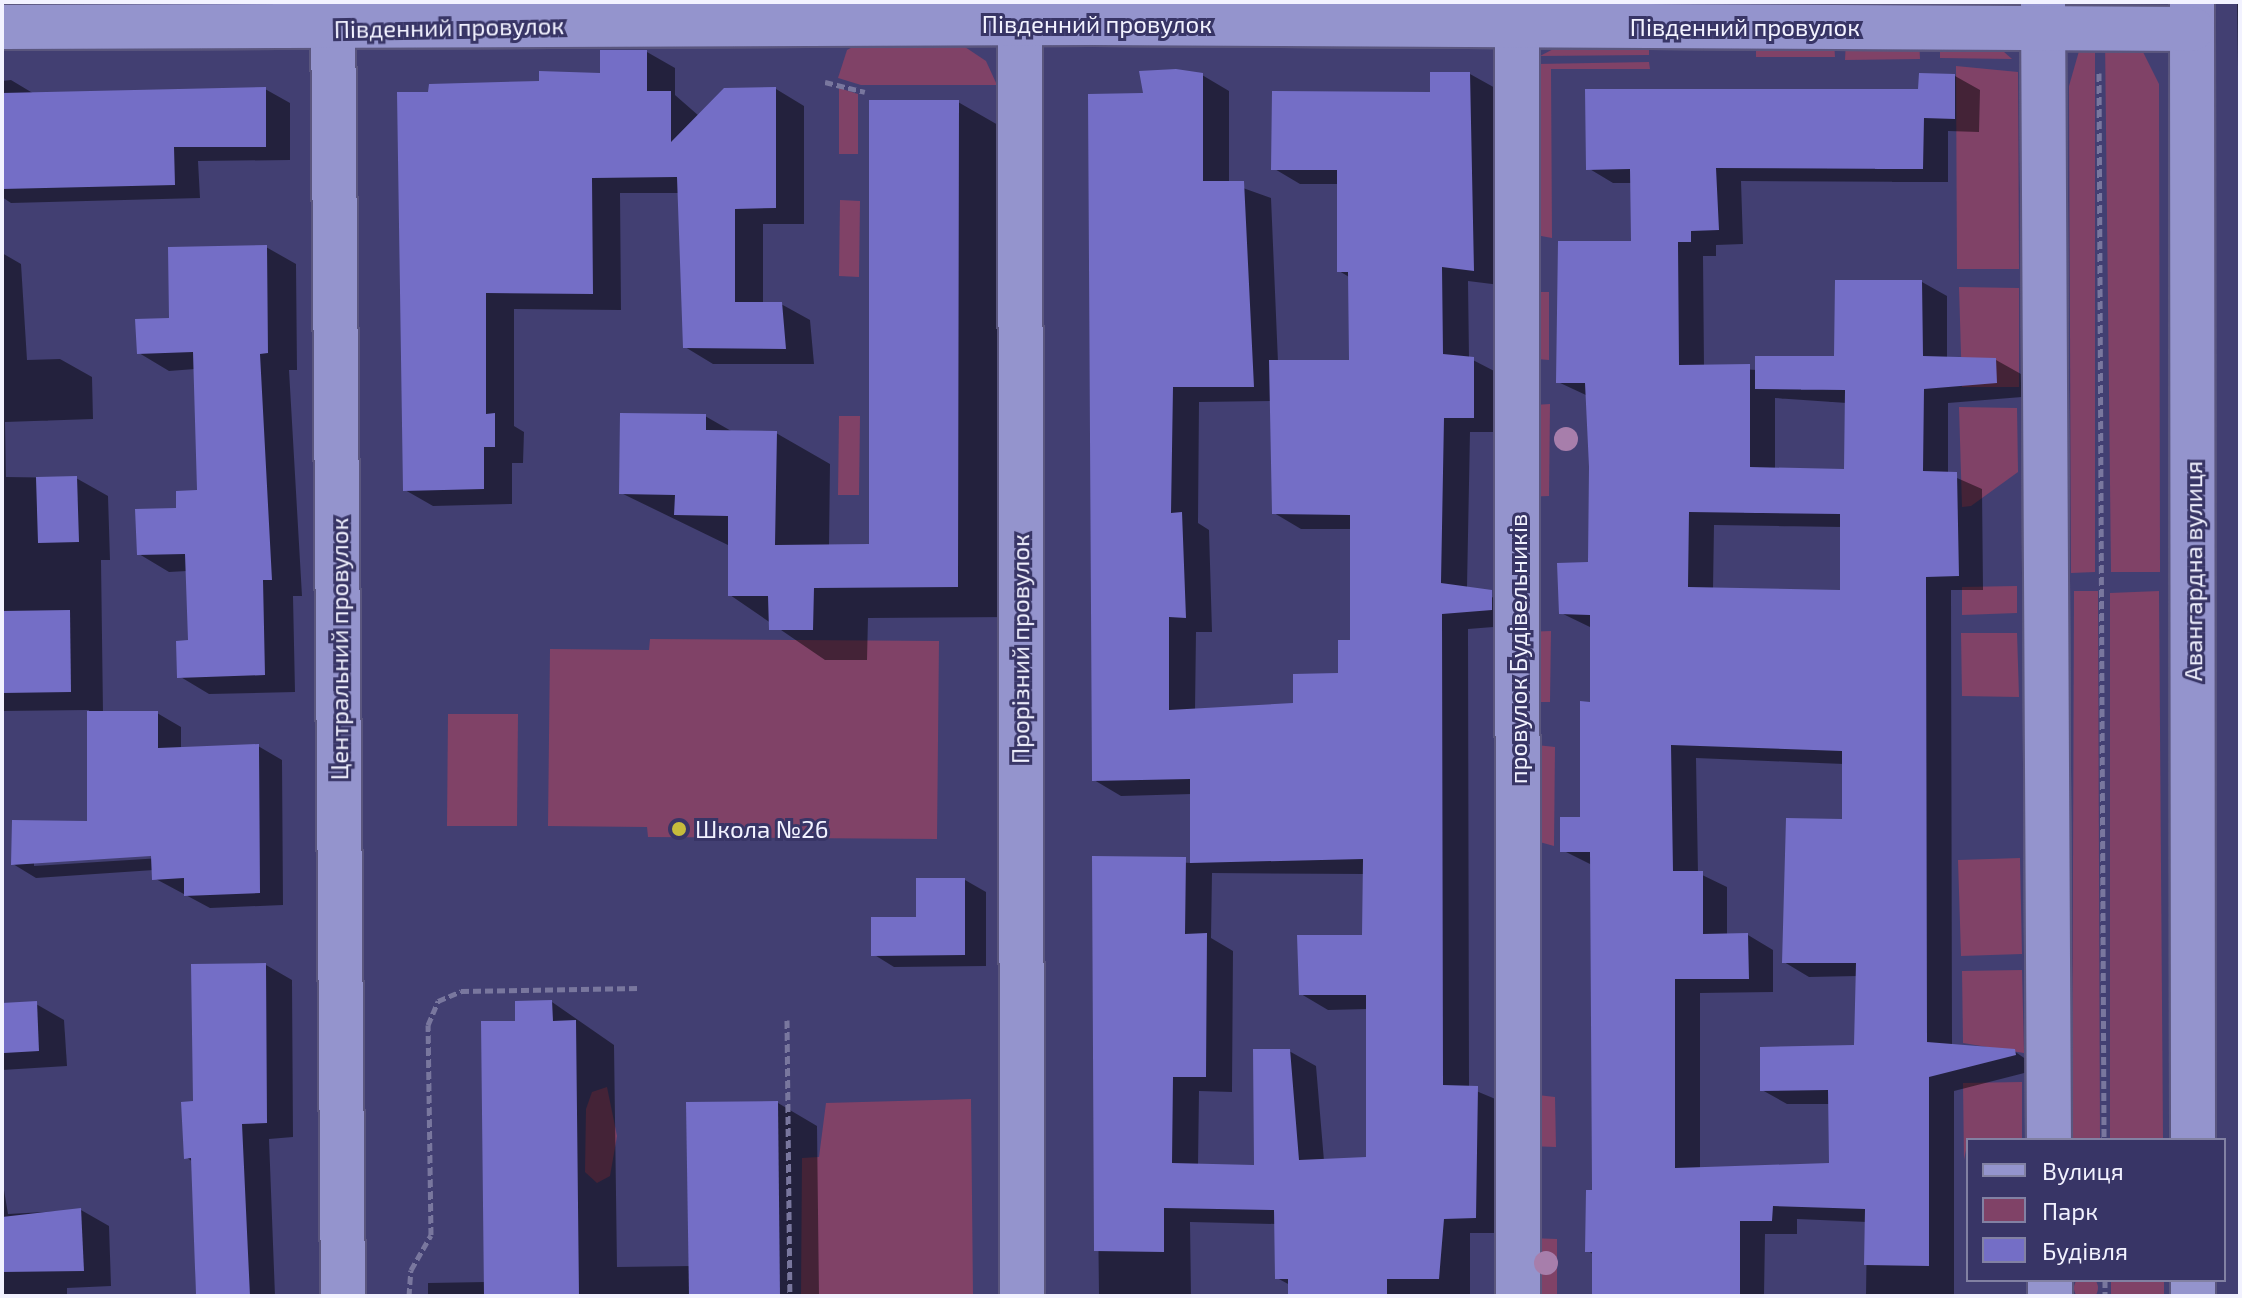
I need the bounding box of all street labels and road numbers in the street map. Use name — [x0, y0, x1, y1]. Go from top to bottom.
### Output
street label: Південний провулок — [982, 10, 1212, 38]
street label: Південний провулок — [334, 11, 564, 43]
street label: Південний провулок — [1630, 13, 1860, 41]
street label: Авангардна вулиця — [2179, 461, 2207, 681]
street label: провулок Будівельників — [1504, 514, 1532, 784]
street label: Центральний провулок — [325, 518, 353, 780]
street label: Прорізний провулок — [1006, 534, 1034, 764]

